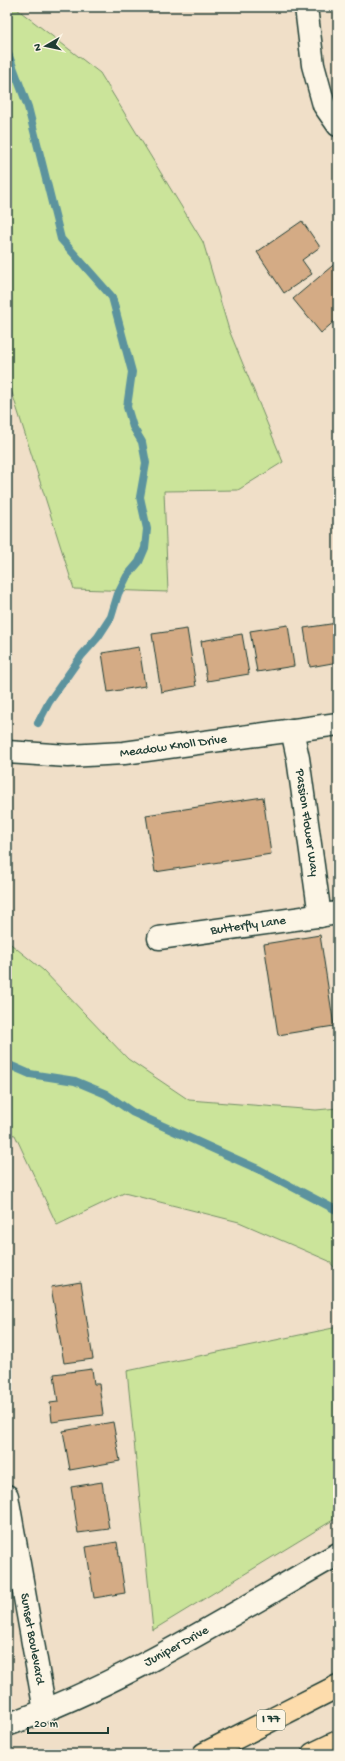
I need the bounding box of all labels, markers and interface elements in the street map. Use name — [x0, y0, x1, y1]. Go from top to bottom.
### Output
north arrow — [26, 26, 66, 66]
text: N — [32, 43, 45, 52]
street label: Meadow Knoll Drive — [119, 732, 228, 761]
street label: Passion Flower Way — [292, 767, 322, 878]
street label: Butterfly Lane — [208, 913, 287, 938]
street label: Sunset Boulevard — [17, 1592, 48, 1687]
street label: Juniper Drive — [142, 1622, 212, 1670]
scale bar — [28, 1709, 108, 1735]
road number: I 77 — [257, 1710, 285, 1730]
text: 20 m — [34, 1718, 59, 1732]

